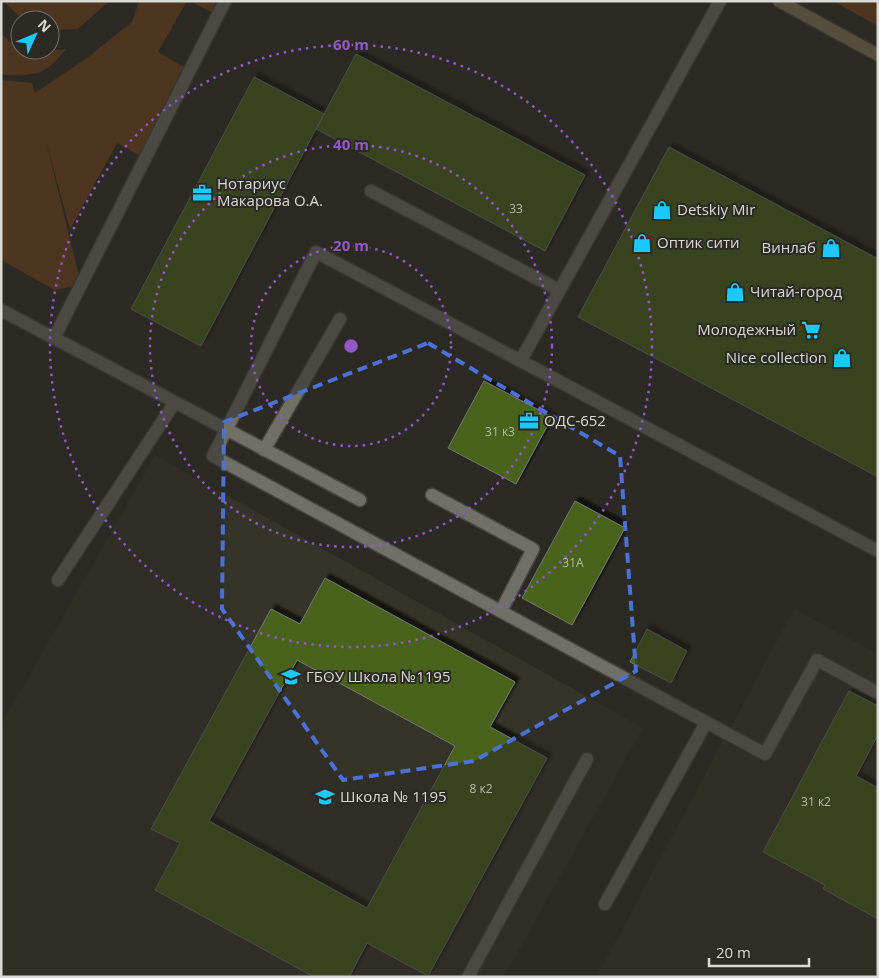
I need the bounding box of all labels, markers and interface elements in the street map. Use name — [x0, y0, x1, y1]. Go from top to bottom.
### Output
north arrow — [10, 10, 60, 60]
text: N — [34, 15, 56, 36]
text: 60 m — [333, 34, 369, 54]
text: 40 m — [333, 134, 369, 154]
place label: Нотариус Макарова О.А. — [217, 173, 323, 210]
office icon: Нотариус Макарова О.А. — [191, 182, 213, 204]
shop icon: Detskiy Mir — [651, 199, 673, 221]
place label: Detskiy Mir — [677, 199, 755, 219]
house number: 33 — [509, 200, 523, 217]
shop icon: Оптик сити — [631, 232, 653, 254]
place label: Оптик сити — [657, 232, 740, 252]
text: 20 m — [333, 235, 369, 255]
place label: Винлаб — [761, 237, 816, 257]
shop icon: Винлаб — [820, 237, 842, 259]
shop icon: Читай-город — [724, 281, 746, 303]
place label: Читай-город — [750, 281, 842, 301]
place label: Молодежный — [697, 319, 796, 339]
supermarket icon: Молодежный — [800, 319, 822, 341]
centre of rings — [342, 337, 360, 355]
place label: Nice collection — [726, 347, 827, 367]
shop icon: Nice collection — [831, 347, 853, 369]
office icon: ОДС-652 — [518, 410, 540, 432]
place label: ОДС-652 — [544, 410, 606, 430]
house number: 31 к3 — [485, 423, 515, 440]
house number: 31А — [562, 554, 584, 571]
school or university icon: ГБОУ Школа №1195 — [280, 666, 302, 688]
place label: ГБОУ Школа №1195 — [306, 666, 450, 686]
house number: 8 к2 — [469, 780, 493, 797]
school or university icon: Школа № 1195 — [314, 786, 336, 808]
place label: Школа № 1195 — [340, 786, 447, 806]
house number: 31 к2 — [801, 793, 831, 810]
scale bar — [709, 936, 809, 968]
text: 20 m — [716, 942, 751, 962]

